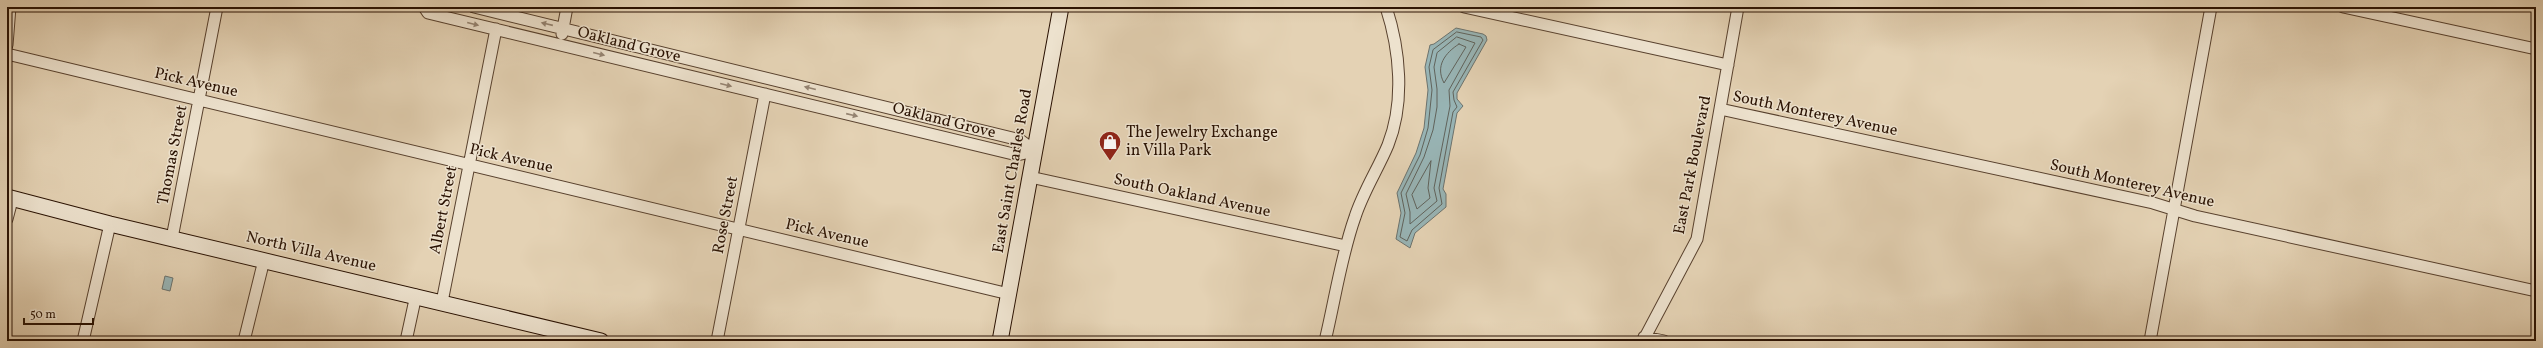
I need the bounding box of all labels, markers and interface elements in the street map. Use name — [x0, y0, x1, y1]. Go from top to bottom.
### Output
one-way arrow — [467, 21, 479, 27]
one-way arrow — [541, 21, 554, 27]
street label: Oakland Grove — [575, 22, 683, 68]
one-way arrow — [593, 51, 606, 57]
street label: Pick Avenue — [152, 63, 240, 103]
one-way arrow — [719, 82, 732, 88]
one-way arrow — [804, 85, 816, 91]
street label: South Monterey Avenue — [1730, 86, 1900, 142]
street label: East Saint Charles Road — [988, 87, 1038, 255]
street label: East Park Boulevard — [1669, 94, 1717, 236]
street label: Oakland Grove — [890, 98, 998, 144]
street label: Thomas Street — [153, 103, 194, 207]
one-way arrow — [846, 112, 858, 118]
place label: The Jewelry Exchange in Villa Park — [1126, 122, 1278, 162]
shop icon: The Jewelry Exchange in Villa Park — [1097, 129, 1123, 162]
street label: Pick Avenue — [467, 139, 555, 179]
street label: South Monterey Avenue — [2048, 154, 2216, 214]
street label: Albert Street — [425, 163, 463, 256]
street label: South Oakland Avenue — [1111, 169, 1273, 223]
street label: Rose Street — [708, 174, 744, 256]
street label: Pick Avenue — [783, 214, 871, 254]
street label: North Villa Avenue — [244, 226, 378, 278]
scale bar — [24, 300, 93, 326]
text: 50 m — [30, 307, 56, 323]

